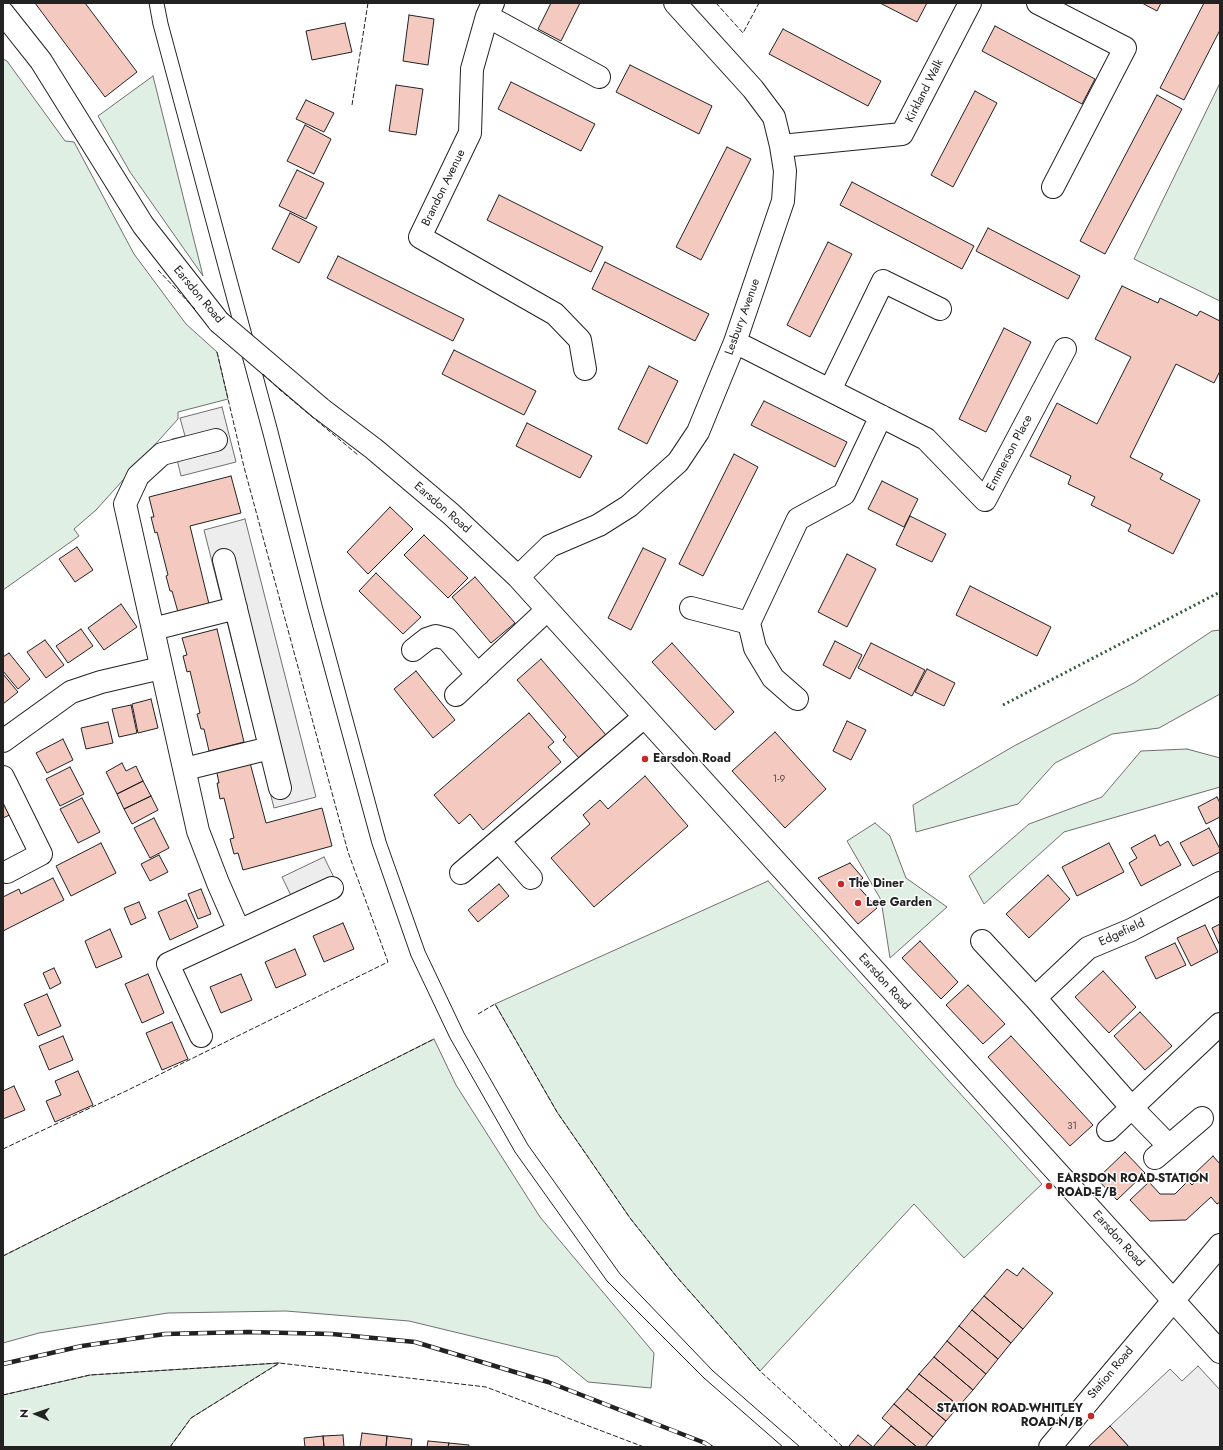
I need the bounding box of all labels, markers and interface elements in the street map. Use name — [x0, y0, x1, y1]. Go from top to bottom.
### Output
street label: Kirkland Walk — [903, 57, 947, 125]
street label: Brandon Avenue — [419, 147, 469, 229]
street label: Earsdon Road — [170, 263, 226, 327]
street label: Lesbury Avenue — [723, 277, 763, 357]
street label: Emmerson Place — [984, 413, 1036, 493]
street label: Earsdon Road — [411, 479, 473, 537]
place label: Earsdon Road — [653, 752, 731, 766]
marker: Earsdon Road — [640, 754, 650, 764]
house number: 1-9 — [773, 774, 785, 786]
place label: The Diner — [849, 877, 904, 891]
marker: The Diner — [836, 879, 846, 889]
place label: Lee Garden — [866, 896, 932, 910]
marker: Lee Garden — [853, 898, 863, 908]
street label: Edgefield — [1097, 916, 1147, 950]
street label: Earsdon Road — [855, 951, 913, 1013]
house number: 31 — [1067, 1121, 1077, 1133]
place label: EARSDON ROAD-STATION ROAD-E/B — [1057, 1172, 1209, 1200]
marker: EARSDON ROAD-STATION ROAD-E/B — [1044, 1181, 1054, 1191]
street label: Earsdon Road — [1089, 1208, 1147, 1270]
street label: Station Road — [1085, 1344, 1137, 1402]
north arrow — [16, 1394, 56, 1434]
place label: STATION ROAD-WHITLEY ROAD-N/B — [937, 1402, 1083, 1430]
text: N — [16, 1409, 32, 1418]
marker: STATION ROAD-WHITLEY ROAD-N/B — [1086, 1411, 1096, 1421]

